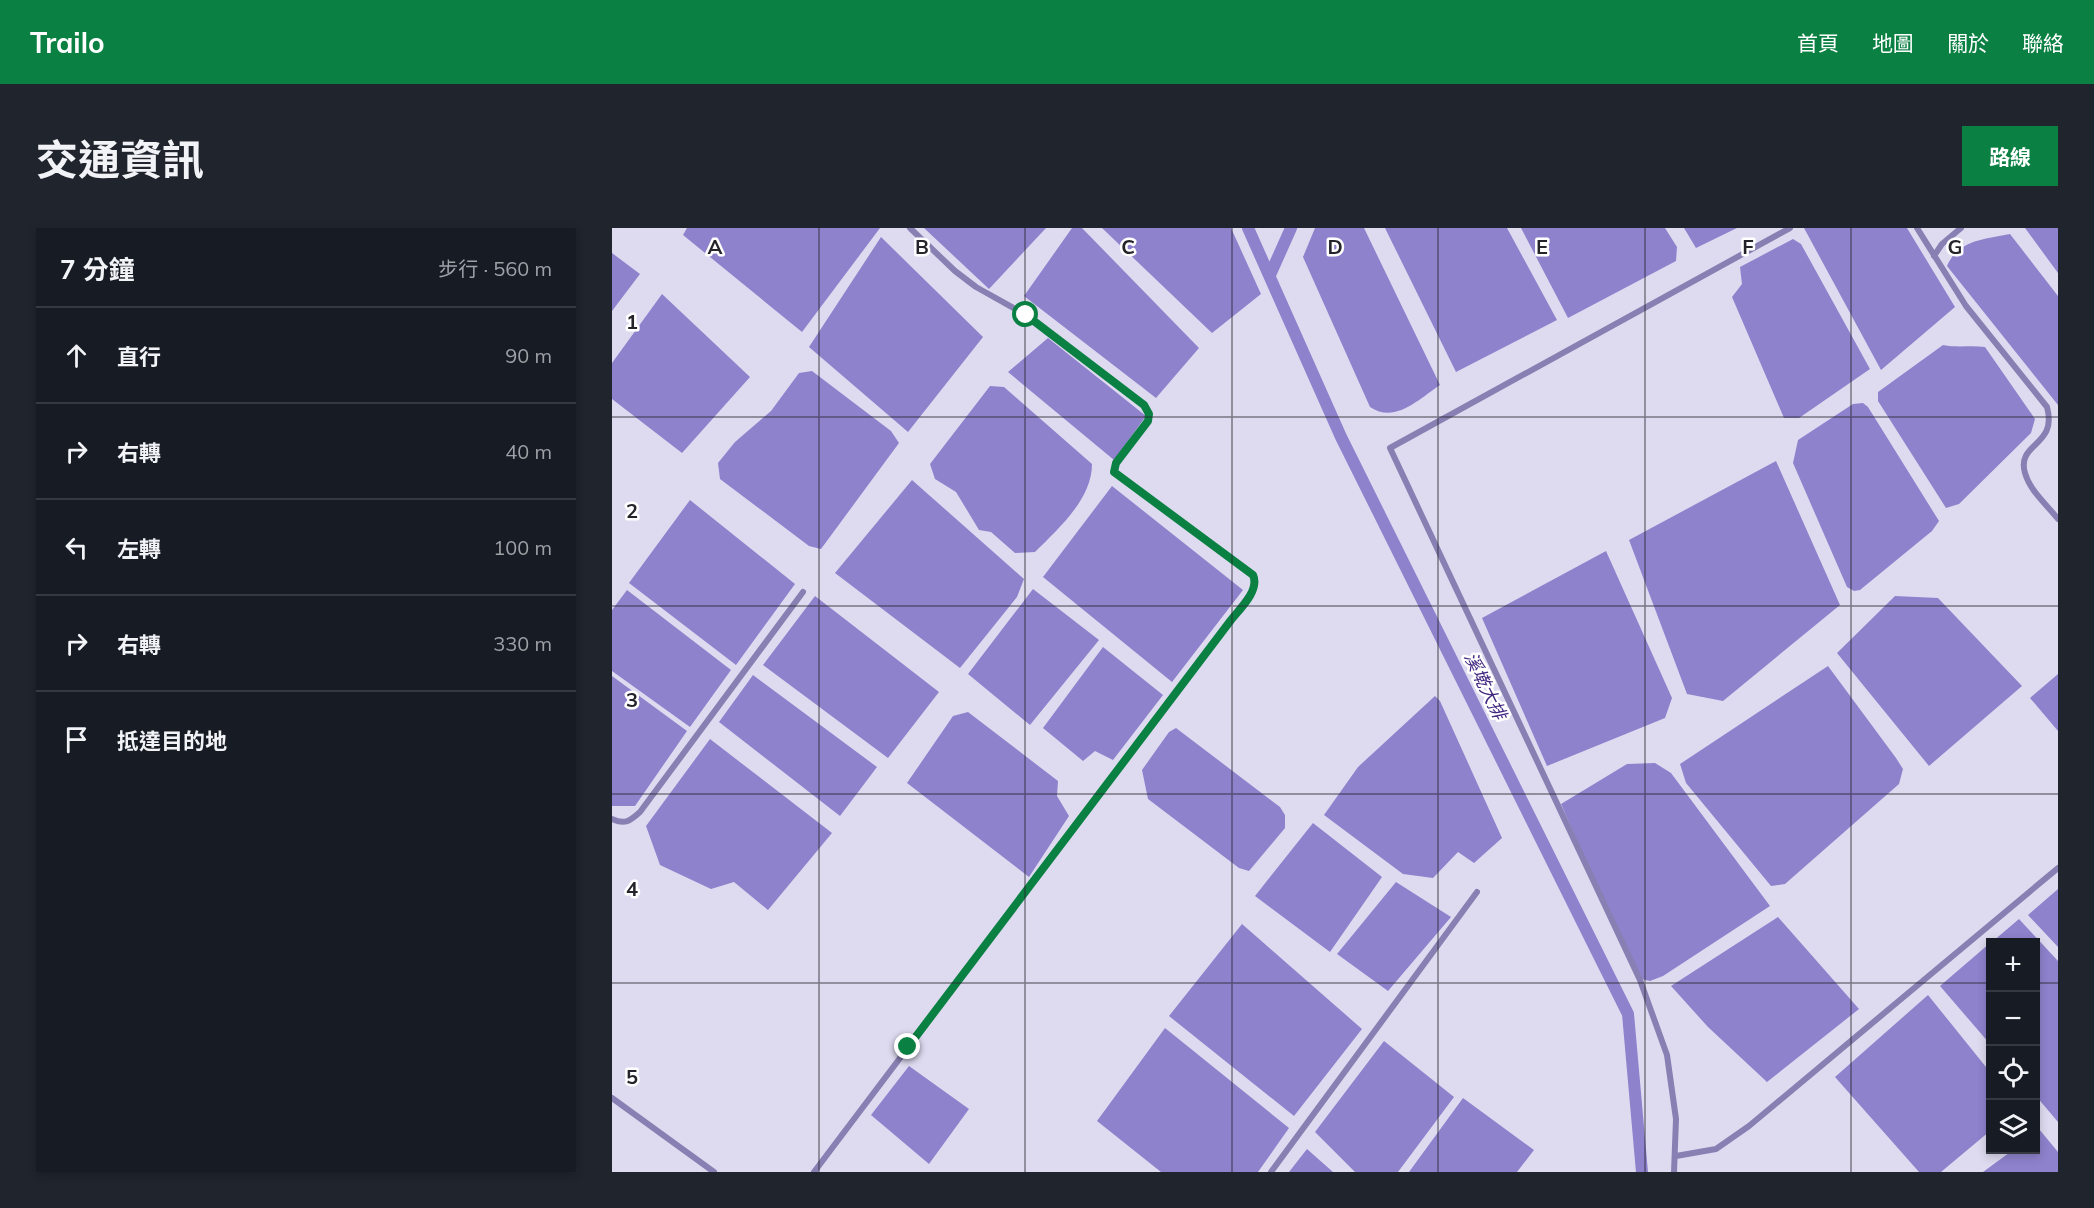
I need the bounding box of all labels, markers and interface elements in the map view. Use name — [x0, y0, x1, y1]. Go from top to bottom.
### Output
text: Trailo — [30, 25, 105, 60]
text: 首頁 — [1797, 30, 1839, 56]
text: 地圖 — [1872, 30, 1914, 56]
text: 關於 — [1947, 30, 1989, 56]
text: 聯絡 — [2022, 30, 2064, 56]
button: 路線 — [1962, 126, 2058, 186]
text: 交通資訊 — [36, 133, 204, 186]
text: A — [708, 234, 723, 259]
text: B — [915, 234, 929, 259]
text: C — [1121, 234, 1135, 259]
text: D — [1327, 234, 1343, 259]
text: E — [1536, 234, 1548, 259]
text: F — [1742, 234, 1754, 259]
text: G — [1948, 234, 1962, 259]
text: 7 分鐘 — [60, 253, 135, 286]
text: 步行 · 560 m — [438, 256, 552, 281]
route start — [1012, 301, 1038, 327]
text: 1 — [626, 309, 638, 334]
icon: ahead — [60, 339, 93, 372]
text: 直行 — [117, 343, 161, 371]
text: 90 m — [505, 343, 552, 368]
icon: right — [60, 435, 93, 468]
text: 右轉 — [117, 439, 161, 467]
text: 40 m — [505, 439, 552, 464]
text: 2 — [626, 498, 638, 523]
icon: left — [60, 531, 93, 564]
text: 左轉 — [117, 535, 161, 563]
text: 100 m — [493, 535, 552, 560]
icon: right — [60, 627, 93, 660]
text: 右轉 — [117, 631, 161, 659]
text: 330 m — [493, 631, 552, 656]
water label: 溪墘大排 — [1459, 648, 1512, 725]
text: 3 — [626, 687, 638, 712]
icon: arrive — [60, 723, 93, 756]
text: 抵達目的地 — [117, 727, 227, 755]
text: 4 — [626, 876, 638, 901]
map controls — [1986, 938, 2040, 1154]
button: + — [1986, 938, 2040, 992]
button: − — [1986, 992, 2040, 1046]
route end — [894, 1033, 920, 1059]
button: locate — [1986, 1046, 2040, 1100]
text: 5 — [626, 1064, 638, 1089]
button: layers — [1986, 1100, 2040, 1154]

